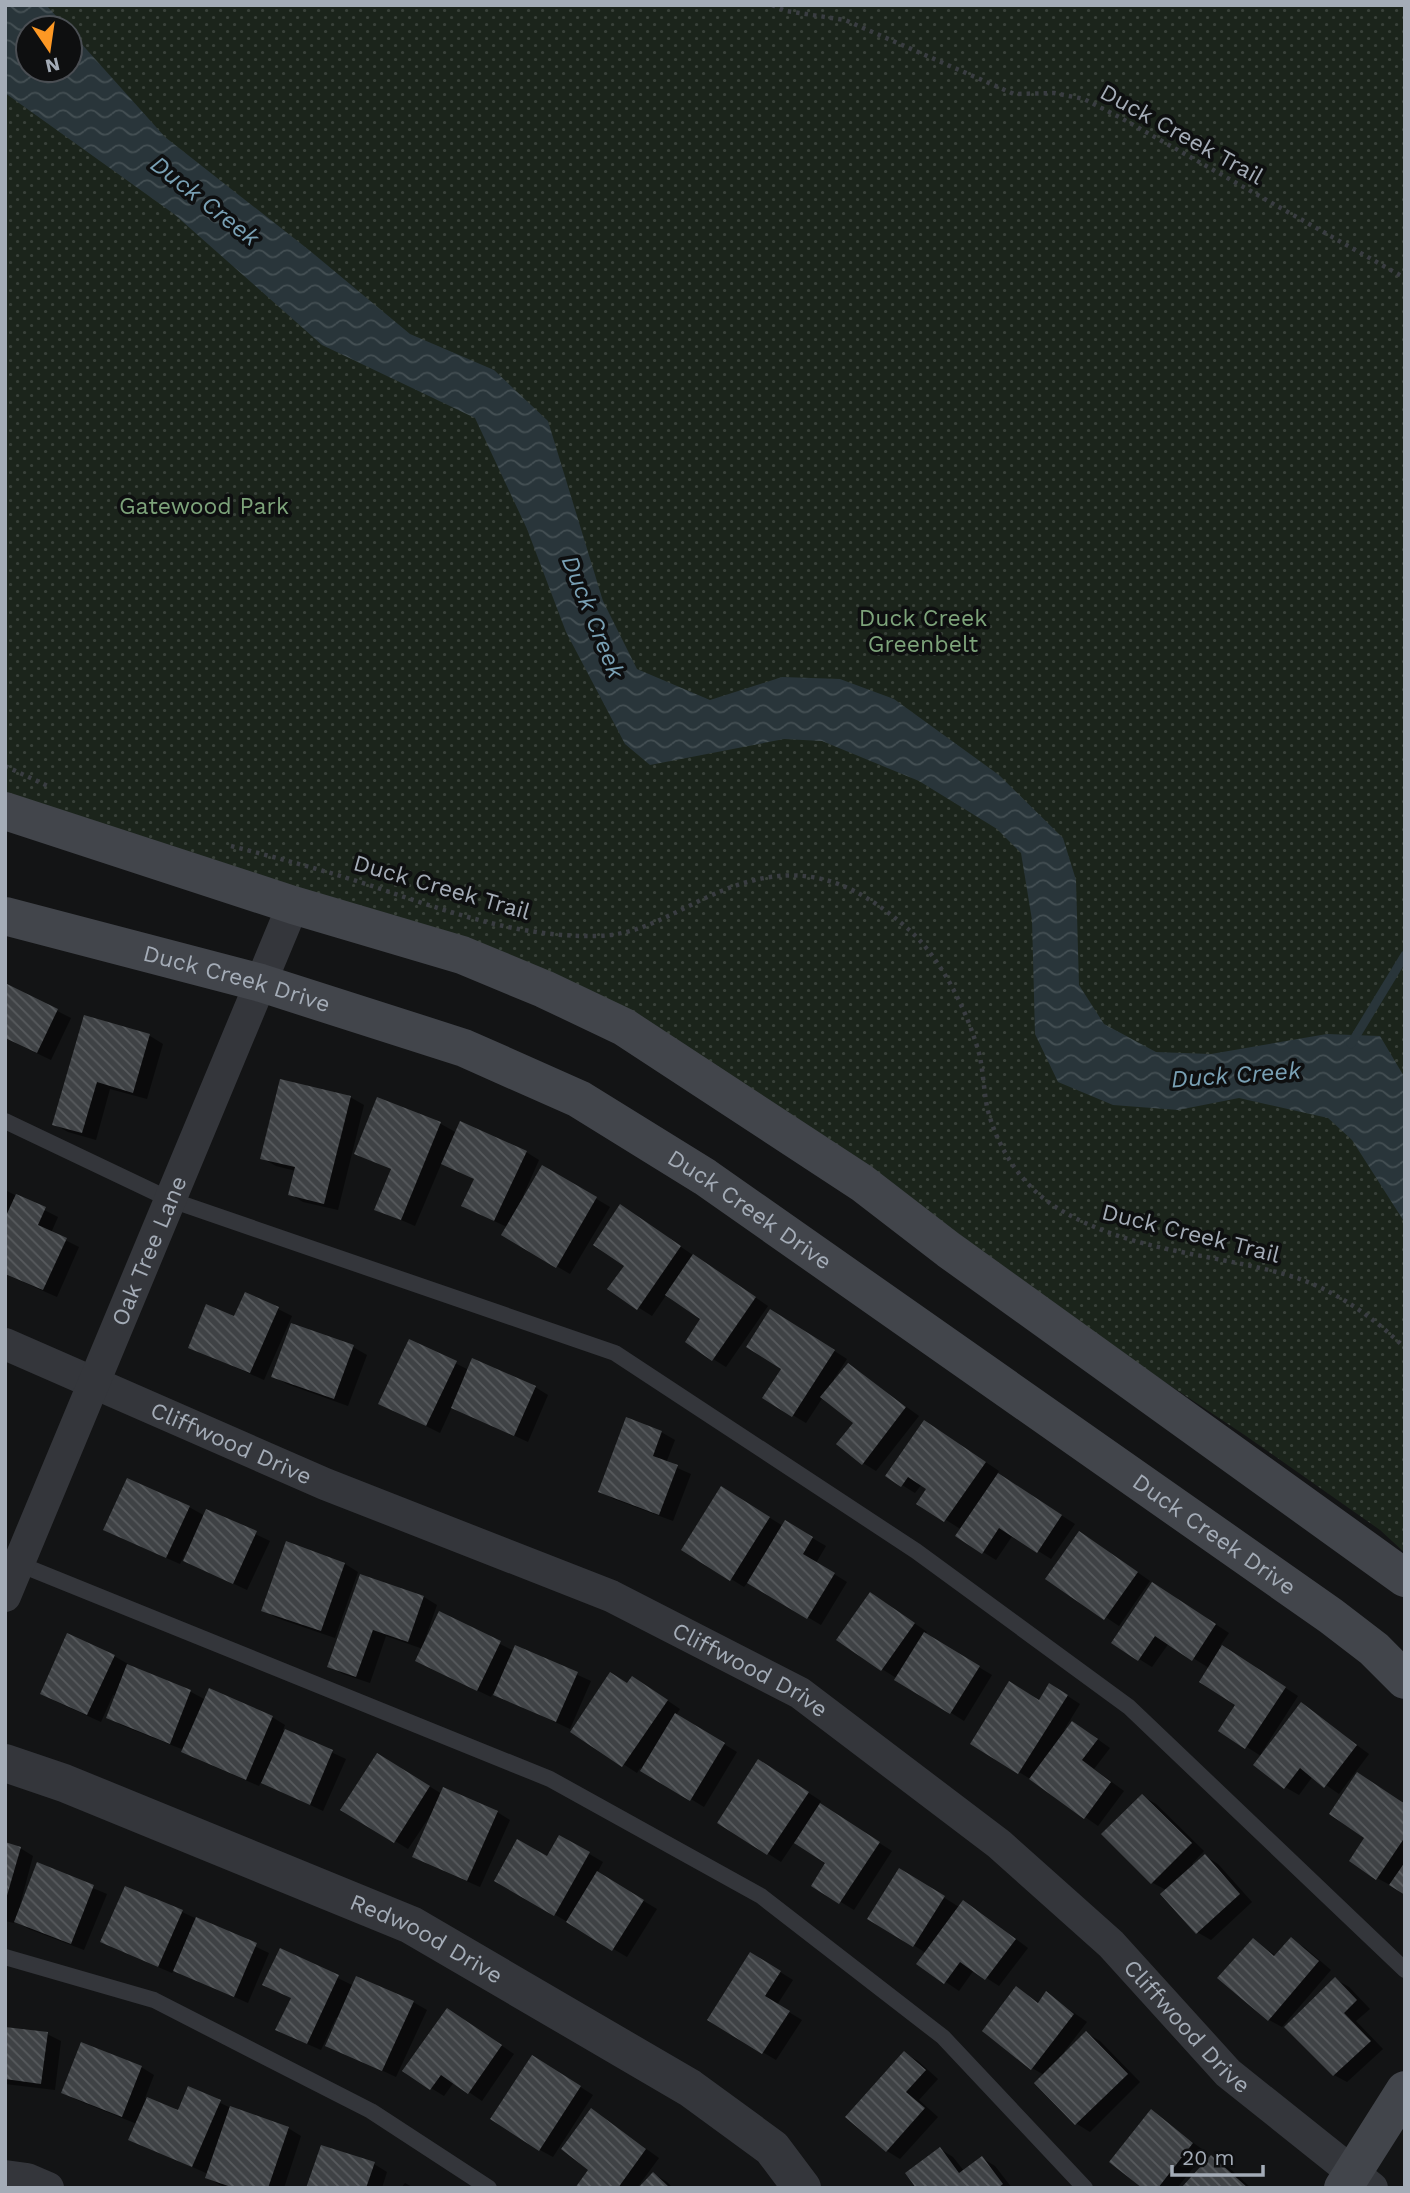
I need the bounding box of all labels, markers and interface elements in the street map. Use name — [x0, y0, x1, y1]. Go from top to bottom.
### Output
north arrow — [14, 14, 84, 84]
text: N — [43, 52, 62, 78]
street label: Duck Creek Trail — [1095, 78, 1268, 191]
water label: Duck Creek — [145, 150, 266, 253]
park label: Gatewood Park — [119, 493, 289, 520]
water label: Duck Creek — [556, 551, 631, 684]
park label: Duck Creek Greenbelt — [859, 605, 987, 658]
street label: Duck Creek Trail — [350, 849, 533, 926]
street label: Duck Creek Drive — [140, 940, 333, 1018]
water label: Duck Creek — [1170, 1056, 1303, 1094]
street label: Duck Creek Drive — [663, 1144, 837, 1276]
street label: Oak Tree Lane — [106, 1172, 193, 1330]
street label: Duck Creek Trail — [1099, 1198, 1283, 1269]
street label: Cliffwood Drive — [146, 1396, 316, 1491]
street label: Duck Creek Drive — [1127, 1468, 1301, 1601]
street label: Cliffwood Drive — [668, 1617, 833, 1723]
street label: Redwood Drive — [346, 1889, 507, 1990]
street label: Cliffwood Drive — [1118, 1954, 1255, 2099]
scale bar — [1172, 2134, 1263, 2178]
text: 20 m — [1182, 2145, 1234, 2170]

